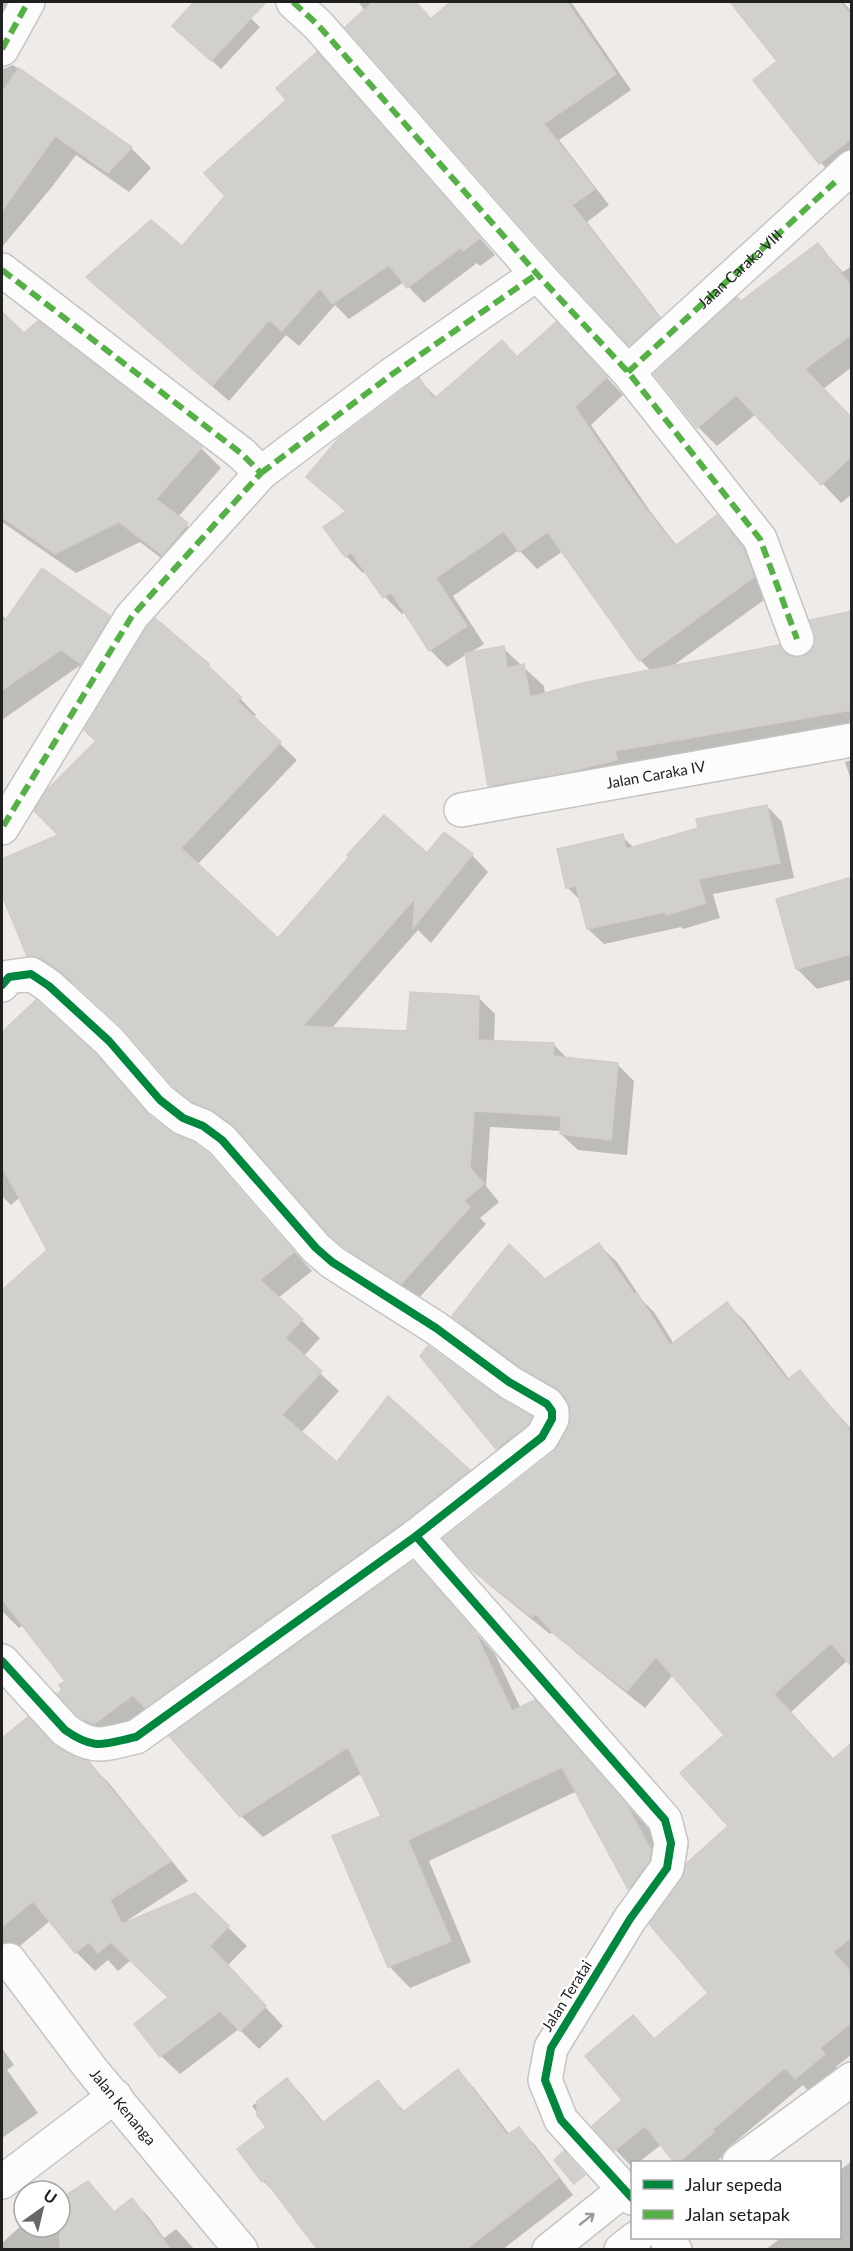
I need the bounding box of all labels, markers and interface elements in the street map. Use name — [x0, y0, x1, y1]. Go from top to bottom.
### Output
street label: Jalan Caraka VIII — [693, 225, 785, 312]
street label: Jalan Caraka IV — [605, 756, 708, 792]
street label: Jalan Teratai — [537, 1957, 595, 2034]
street label: Jalan Kenanga — [87, 2065, 160, 2148]
legend — [631, 2161, 841, 2239]
text: Jalur sepeda — [685, 2173, 782, 2195]
north arrow — [12, 2179, 72, 2239]
text: U — [40, 2185, 61, 2207]
text: Jalan setapak — [685, 2203, 791, 2225]
one-way arrow — [579, 2213, 595, 2226]

